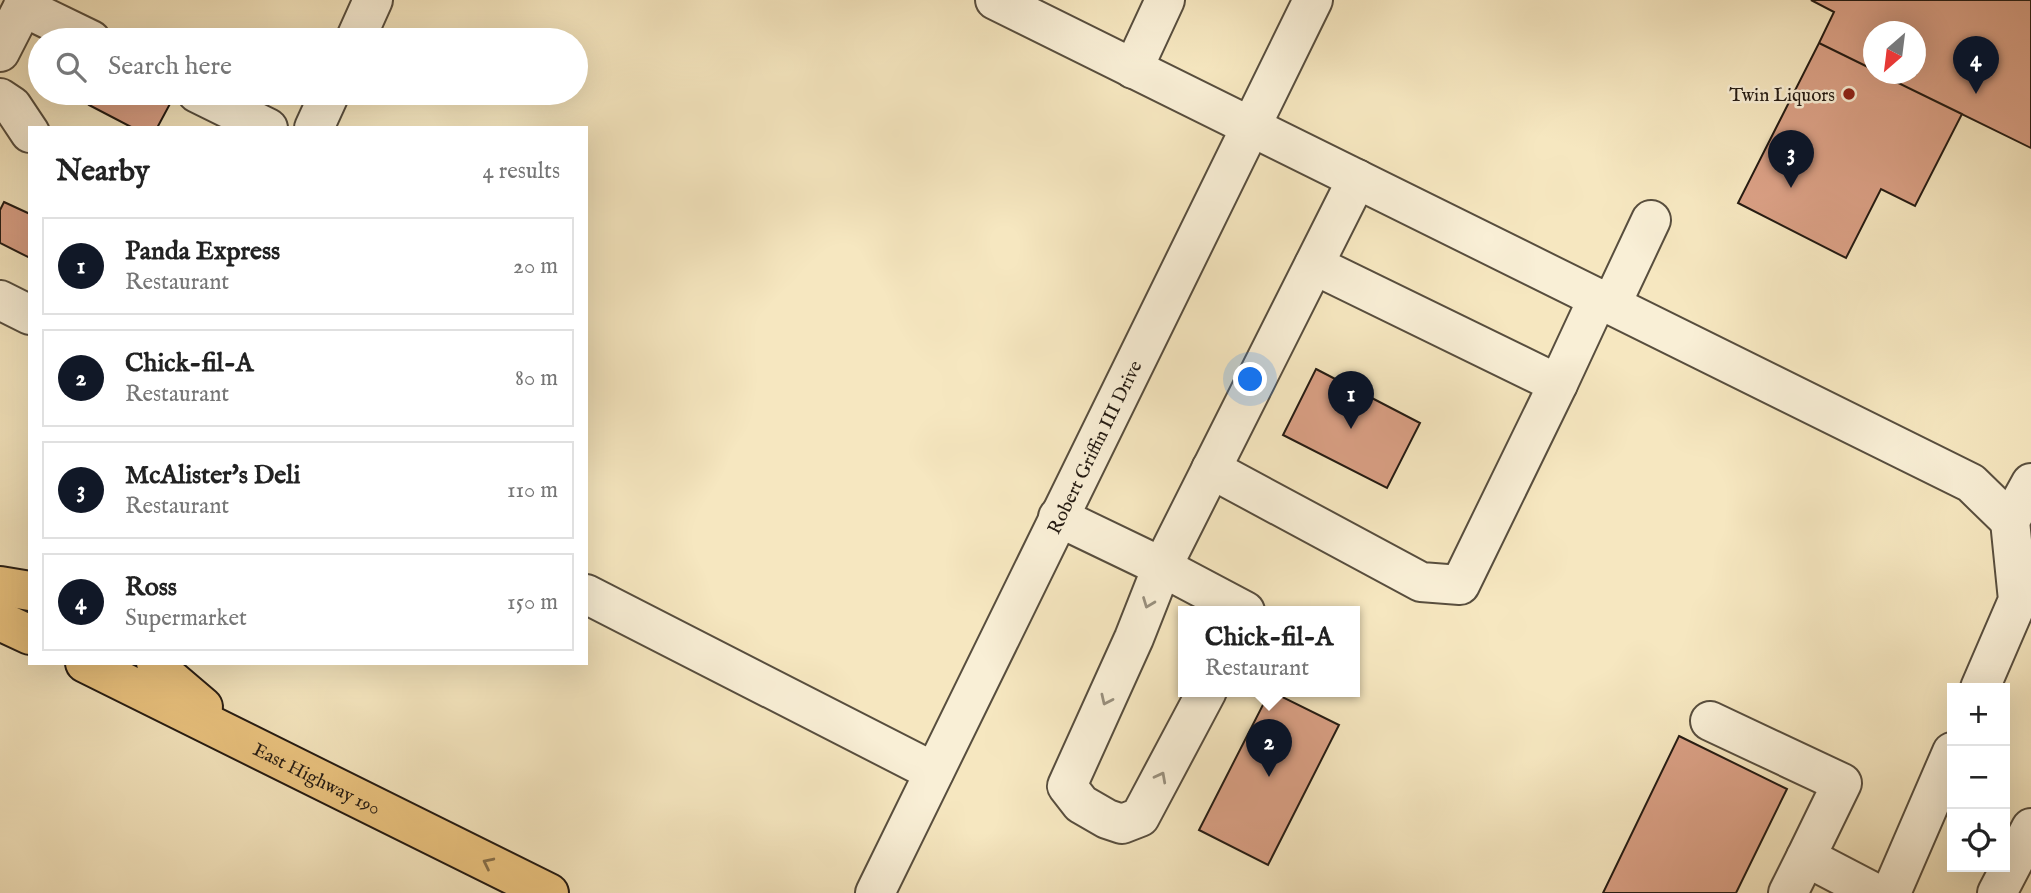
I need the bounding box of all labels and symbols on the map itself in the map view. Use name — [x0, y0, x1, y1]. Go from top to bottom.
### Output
north arrow — [1863, 21, 1926, 84]
pin: 4 — [1953, 36, 1999, 94]
place label: Twin Liquors — [1729, 84, 1835, 108]
marker: Twin Liquors — [1841, 86, 1857, 102]
pin: 3 — [1768, 130, 1814, 188]
street label: Robert Griffin III Drive — [1043, 357, 1149, 538]
your location — [1233, 362, 1267, 396]
pin: 1 — [1328, 371, 1374, 429]
one-way arrow — [1143, 596, 1157, 608]
one-way arrow — [1100, 693, 1114, 705]
pin: 2 — [1246, 719, 1292, 777]
street label: East Highway 190 — [249, 738, 384, 821]
one-way arrow — [1153, 772, 1166, 784]
one-way arrow — [483, 857, 495, 871]

